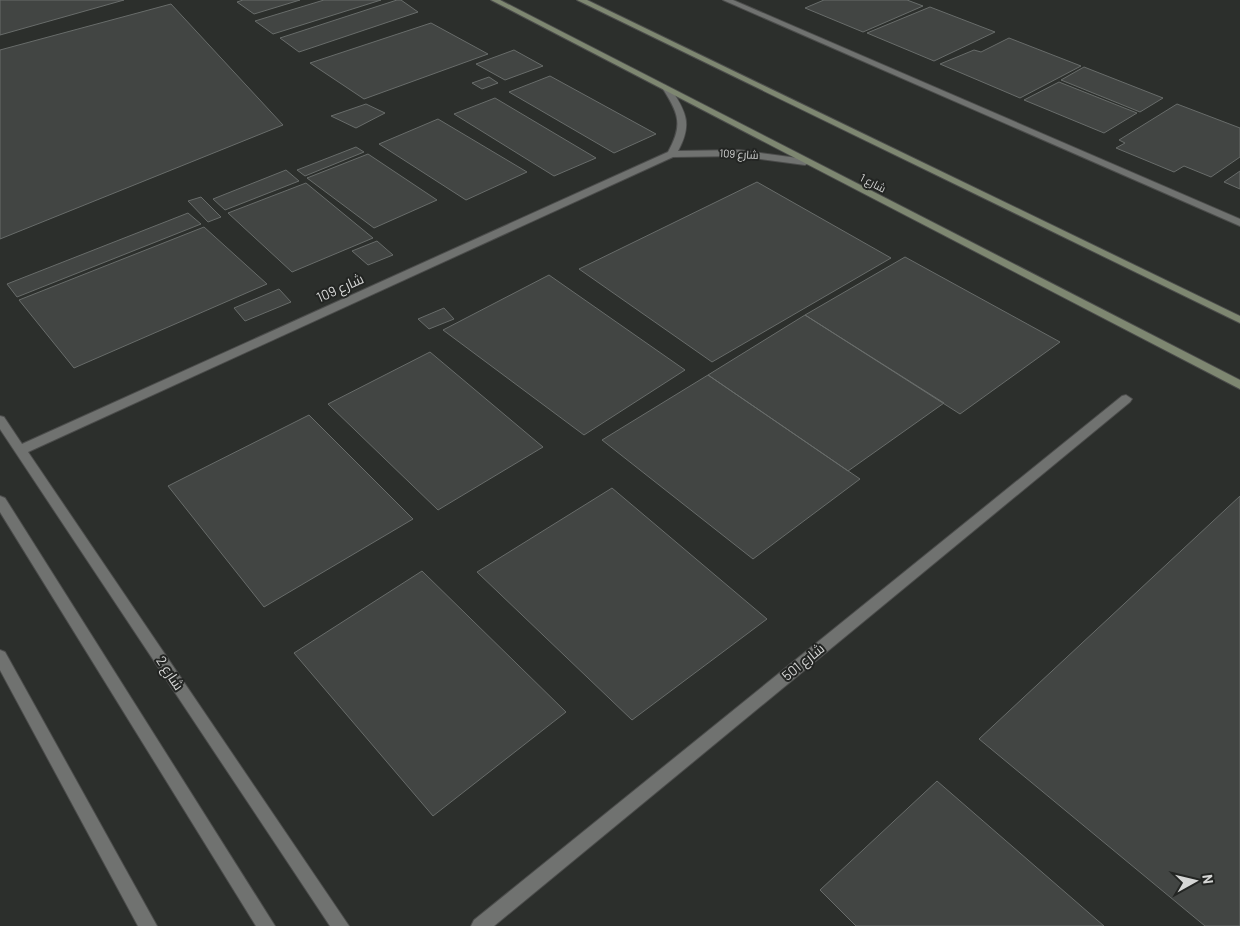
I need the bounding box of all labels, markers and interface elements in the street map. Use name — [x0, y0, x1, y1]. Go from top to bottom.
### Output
street label: شارع 109 — [719, 146, 759, 163]
street label: شارع 1 — [857, 171, 888, 196]
street label: شارع 109 — [313, 270, 367, 306]
street label: شارع 501 — [778, 639, 828, 685]
street label: شارع 2 — [152, 652, 188, 694]
north arrow — [1170, 856, 1220, 906]
text: N — [1199, 873, 1217, 885]

